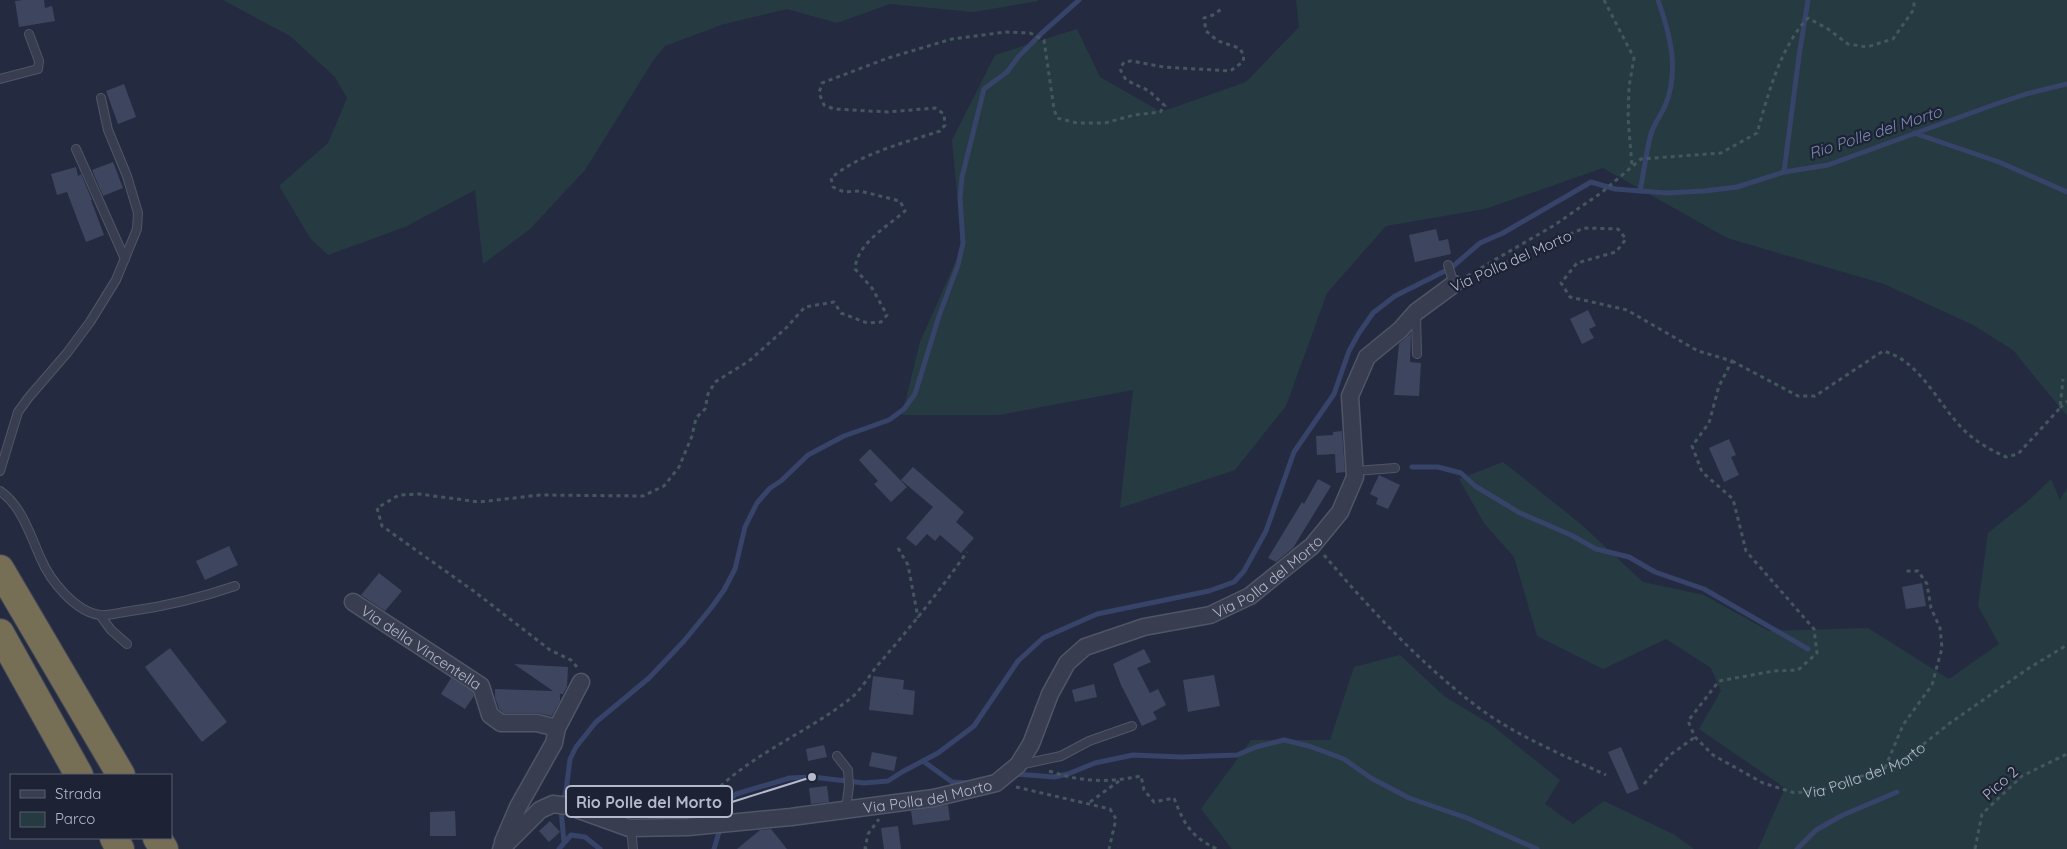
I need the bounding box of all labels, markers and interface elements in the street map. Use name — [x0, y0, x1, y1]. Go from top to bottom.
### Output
water label: Rio Polle del Morto — [1806, 101, 1945, 163]
street label: Via Polla del Morto — [1447, 226, 1575, 296]
street label: Via Polla del Morto — [1210, 531, 1326, 622]
street label: Via della Vincentella — [358, 601, 485, 693]
street label: Via Polla del Morto — [1802, 737, 1929, 802]
street label: Pico 2 — [1978, 762, 2022, 804]
legend — [10, 774, 172, 839]
street label: Via Polla del Morto — [862, 775, 994, 817]
text: Strada — [55, 784, 101, 803]
callout: Rio Polle del Morto — [566, 786, 732, 817]
text: Rio Polle del Morto — [576, 792, 722, 812]
text: Parco — [55, 809, 95, 828]

